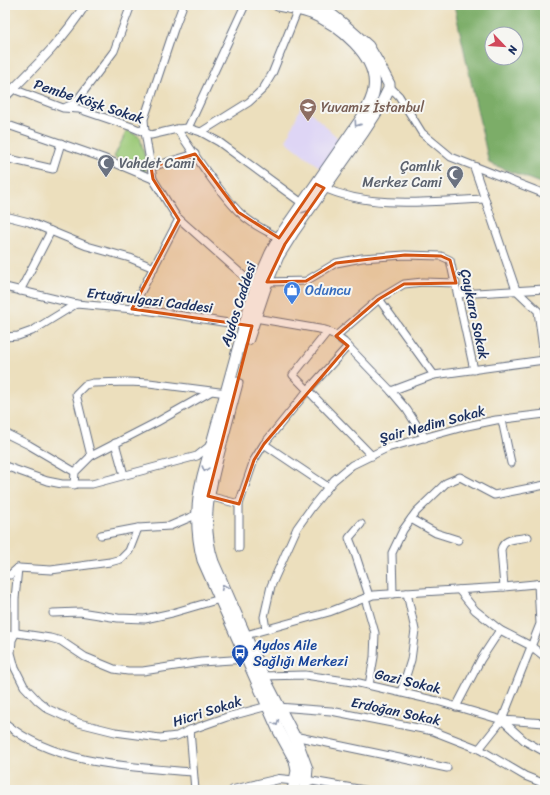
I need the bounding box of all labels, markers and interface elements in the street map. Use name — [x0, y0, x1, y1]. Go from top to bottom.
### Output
north arrow — [484, 26, 524, 66]
text: N — [502, 42, 523, 58]
street label: Pembe Köşk Sokak — [31, 72, 148, 131]
place label: Yuvamız İstanbul — [321, 95, 425, 120]
school or university icon: Yuvamız İstanbul — [298, 97, 318, 122]
one-way arrow — [354, 120, 362, 127]
place label: Vahdet Cami — [119, 151, 196, 176]
mosque icon: Vahdet Cami — [96, 153, 116, 178]
place label: Çamlık Merkez Cami — [362, 154, 443, 195]
mosque icon: Çamlık Merkez Cami — [445, 164, 465, 189]
one-way arrow — [301, 211, 308, 218]
street label: Aydos Caddesi — [213, 258, 264, 350]
street label: Çaykara Sokak — [453, 267, 496, 362]
place label: Oduncu — [305, 278, 351, 303]
street label: Ertuğrulgazi Caddesi — [86, 280, 215, 321]
shop icon: Oduncu — [282, 280, 302, 305]
street label: Şair Nedim Sokak — [376, 398, 489, 451]
one-way arrow — [201, 466, 210, 473]
one-way arrow — [221, 584, 229, 592]
place label: Aydos Aile Sağlığı Merkezi — [252, 633, 349, 674]
bus stop icon: Aydos Aile Sağlığı Merkezi — [230, 643, 250, 668]
street label: Gazi Sokak — [372, 662, 444, 701]
street label: Hicri Sokak — [169, 688, 246, 734]
street label: Erdoğan Sokak — [349, 690, 444, 733]
one-way arrow — [271, 718, 279, 726]

